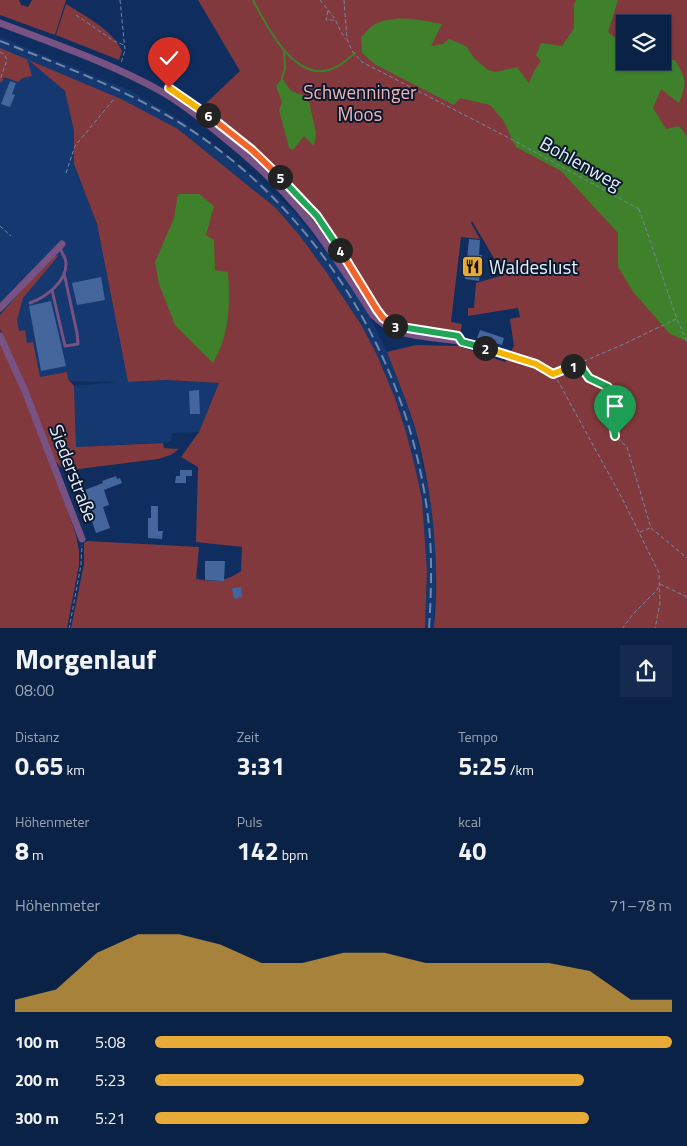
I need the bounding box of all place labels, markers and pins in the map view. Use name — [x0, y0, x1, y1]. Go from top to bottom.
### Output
pin — [148, 37, 190, 88]
pin: 6 — [196, 102, 220, 128]
pin: 5 — [268, 164, 292, 190]
pin: 4 — [328, 238, 352, 262]
place label: Waldeslust — [489, 252, 578, 281]
restaurant icon: Waldeslust — [461, 255, 485, 279]
pin: 3 — [382, 314, 408, 338]
pin: 2 — [472, 336, 498, 360]
pin: 1 — [560, 354, 586, 378]
pin — [594, 385, 636, 436]

